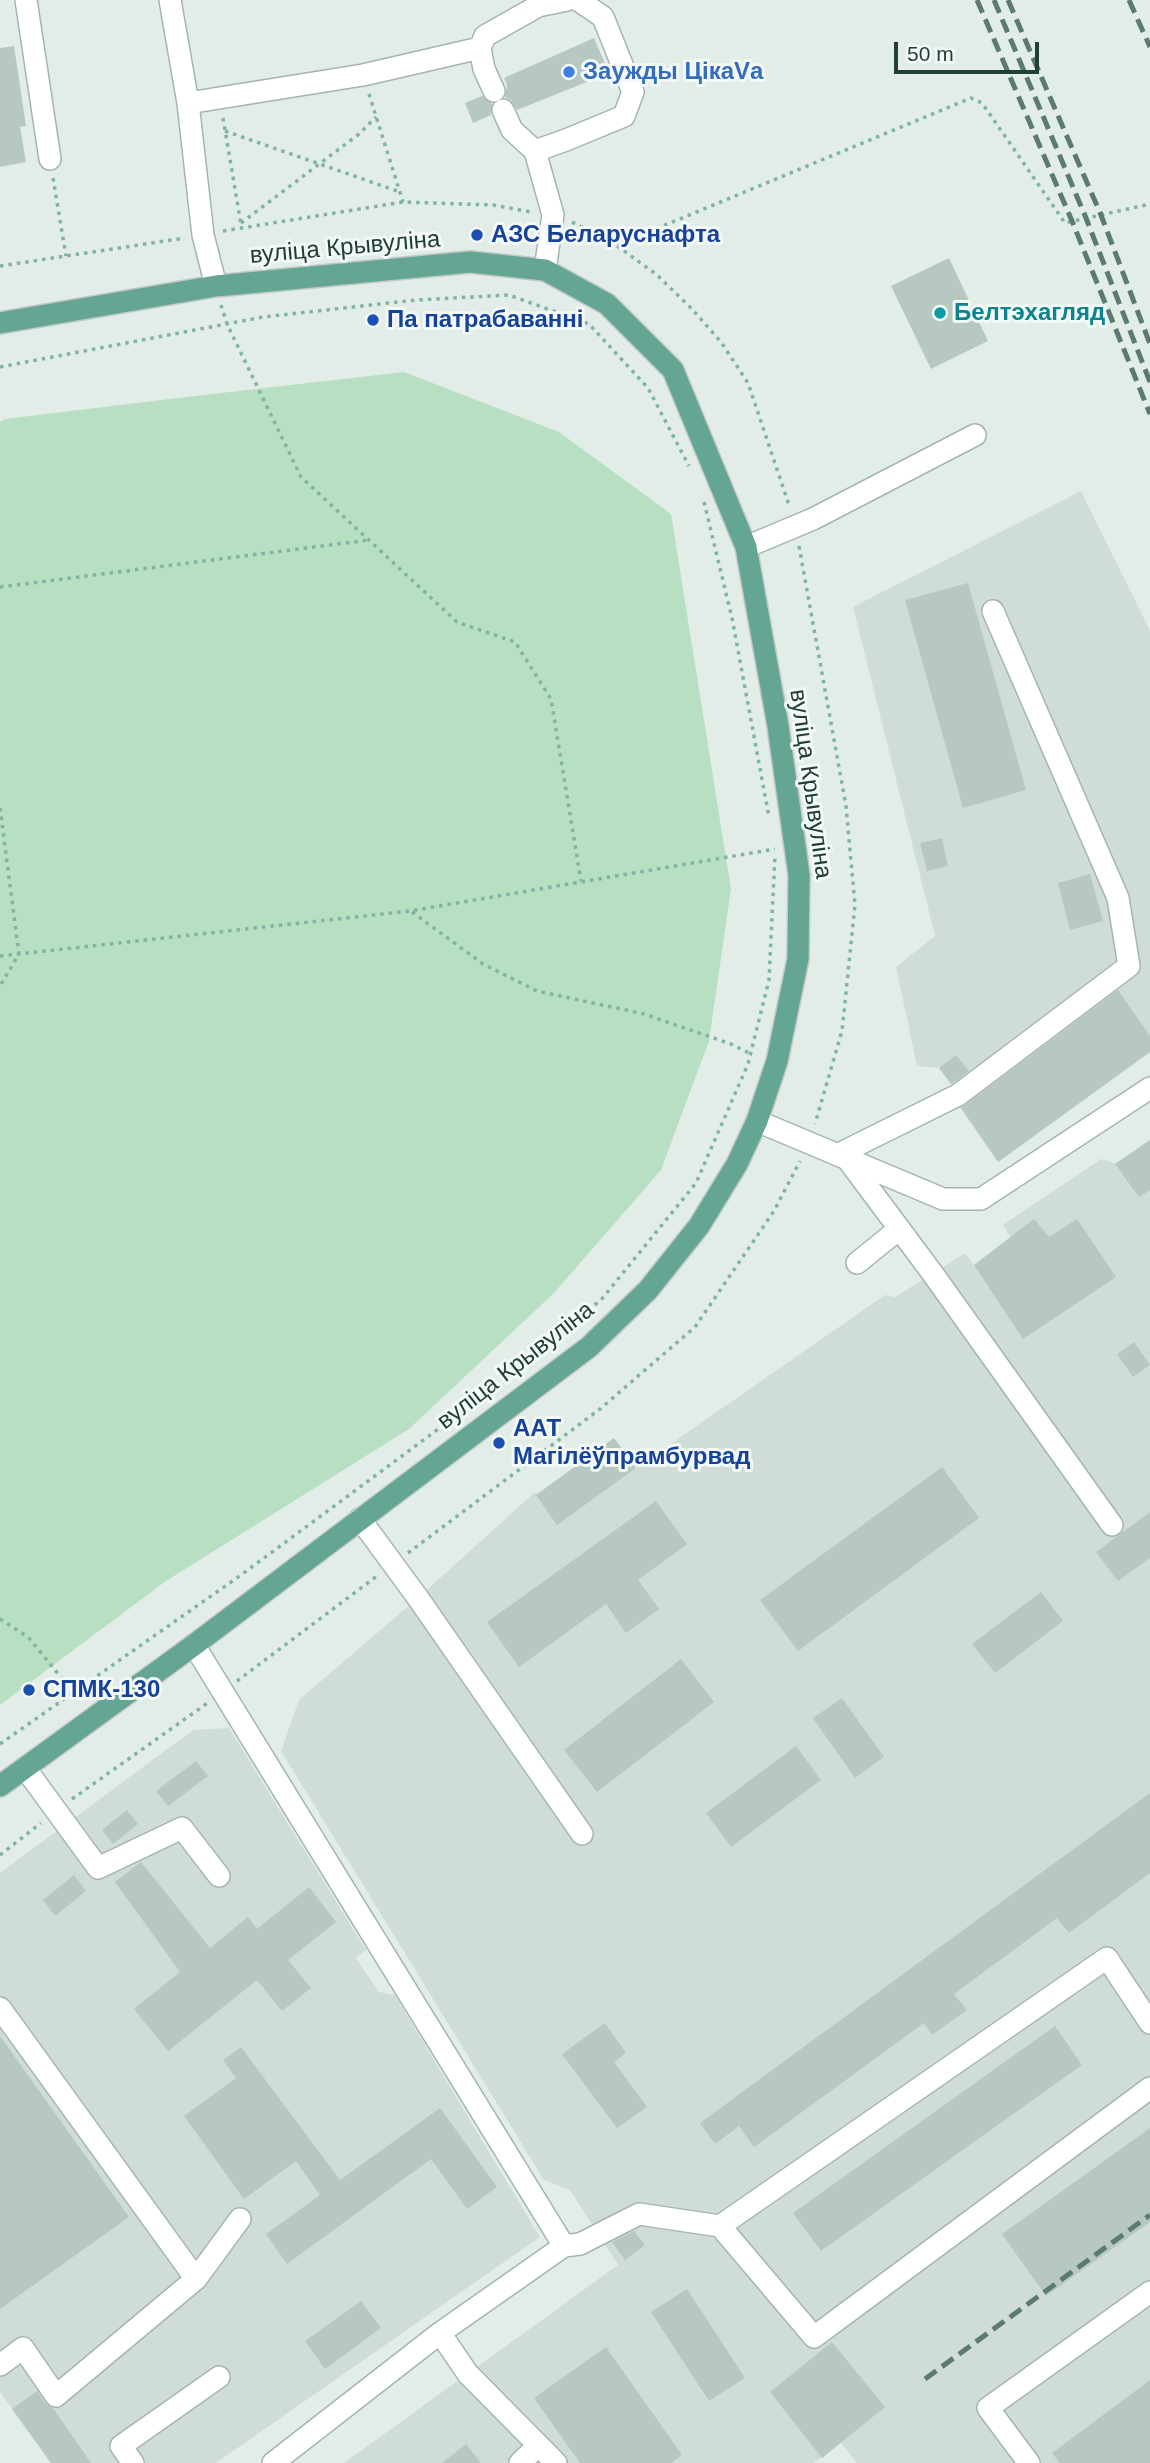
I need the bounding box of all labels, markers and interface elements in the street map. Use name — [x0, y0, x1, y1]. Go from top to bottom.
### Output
scale bar — [898, 28, 1043, 72]
text: 50 m — [907, 42, 954, 65]
place label: Заужды ЦікаVа — [583, 58, 763, 86]
marker: Заужды ЦікаVа — [561, 64, 577, 80]
place label: АЗС Беларуснафта — [491, 221, 720, 249]
street label: вуліца Крывуліна — [249, 225, 441, 271]
marker: АЗС Беларуснафта — [469, 227, 485, 243]
place label: Белтэхагляд — [954, 299, 1105, 327]
marker: Белтэхагляд — [932, 305, 948, 321]
place label: Па патрабаванні — [387, 306, 583, 334]
marker: Па патрабаванні — [365, 312, 381, 328]
street label: вуліца Крывуліна — [782, 687, 838, 881]
street label: вуліца Крывуліна — [432, 1296, 600, 1436]
place label: ААТ Магілёўпрамбурвад — [513, 1415, 750, 1471]
marker: ААТ Магілёўпрамбурвад — [491, 1435, 507, 1451]
place label: СПМК-130 — [43, 1676, 160, 1704]
marker: СПМК-130 — [21, 1682, 37, 1698]

